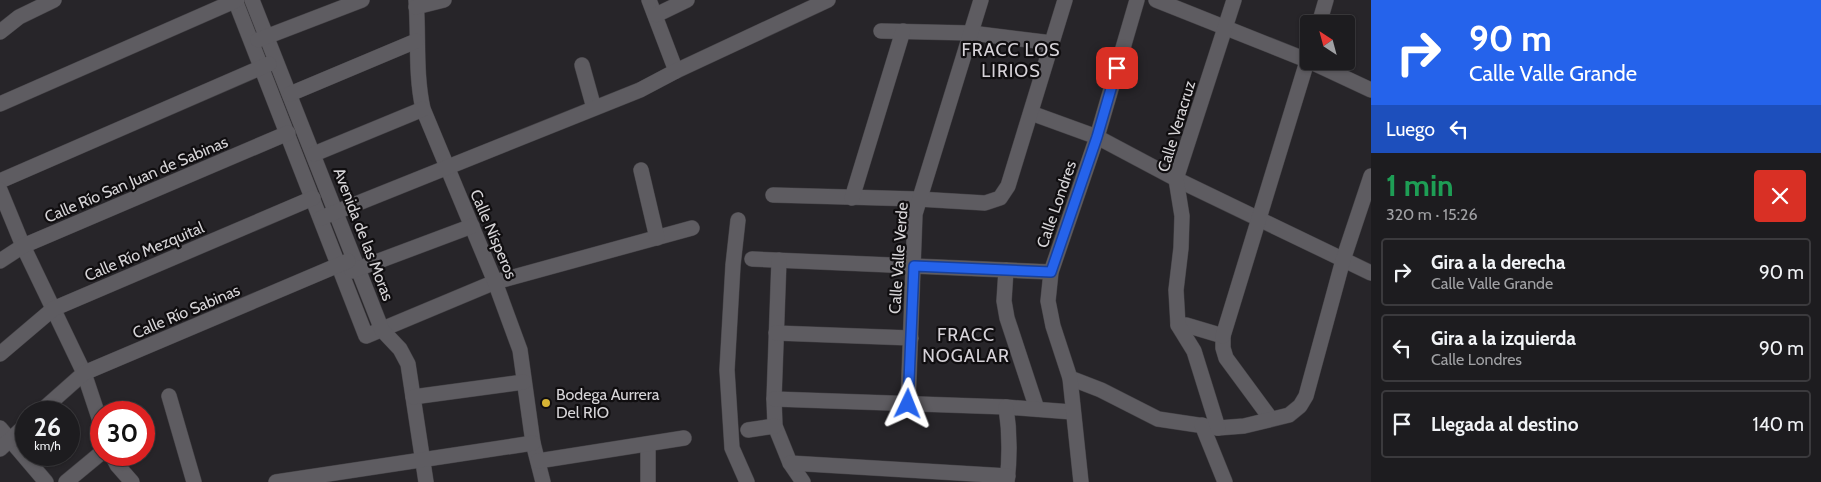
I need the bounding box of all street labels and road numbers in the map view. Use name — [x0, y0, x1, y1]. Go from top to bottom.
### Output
street label: Calle Veracruz — [1154, 78, 1200, 174]
street label: Calle Río San Juan de Sabinas — [42, 132, 231, 227]
street label: Calle Londres — [1033, 158, 1080, 250]
street label: Avenida de las Moras — [329, 165, 398, 304]
street label: Calle Nísperos — [466, 187, 521, 282]
street label: Calle Valle Verde — [885, 202, 912, 314]
street label: Calle Río Mezquital — [82, 218, 207, 285]
street label: Calle Río Sabinas — [130, 280, 243, 343]

